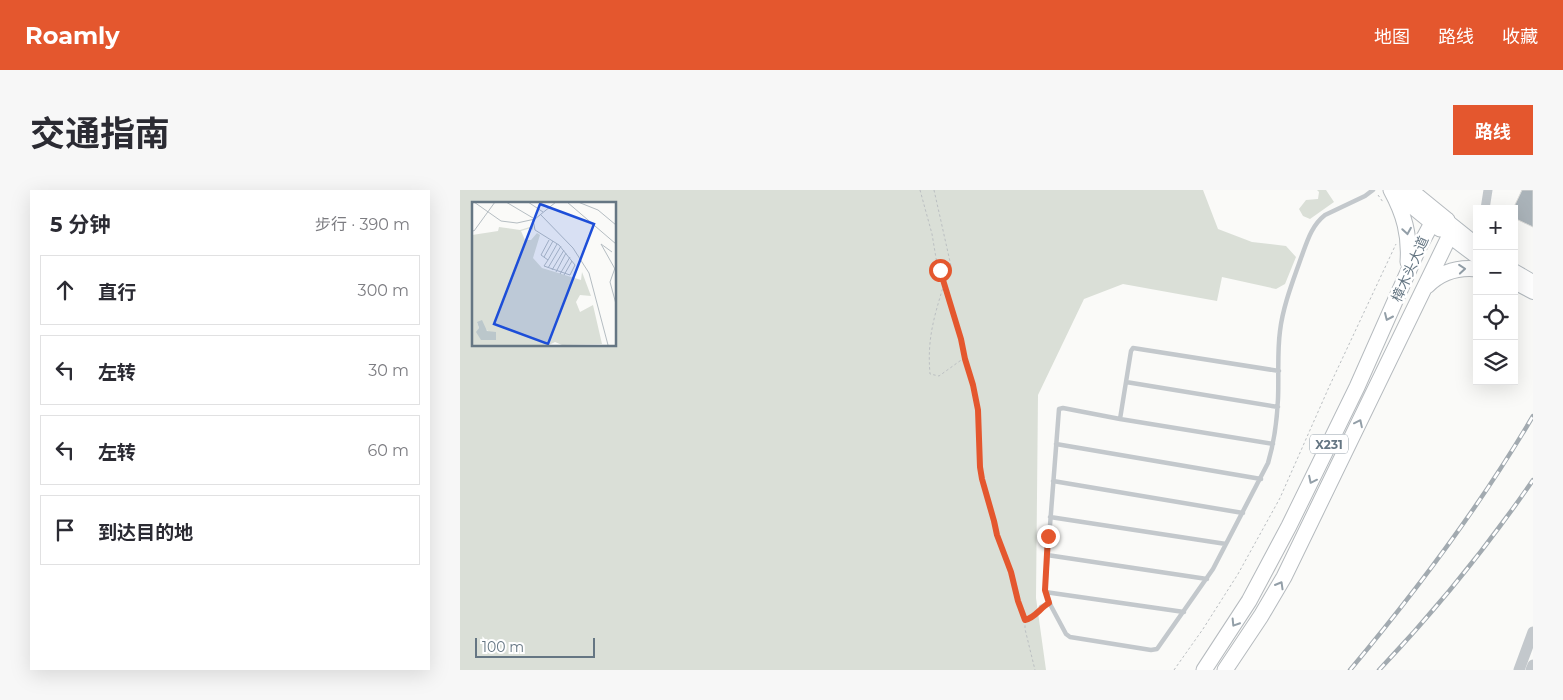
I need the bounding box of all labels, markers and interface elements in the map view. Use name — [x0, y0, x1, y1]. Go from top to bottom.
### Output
text: Roamly — [25, 21, 120, 50]
text: 地图 — [1374, 26, 1410, 48]
text: 路线 — [1438, 26, 1474, 48]
text: 收藏 — [1502, 26, 1538, 48]
button: 路线 — [1453, 105, 1533, 155]
text: 交通指南 — [30, 112, 170, 155]
inset map — [472, 202, 616, 346]
map controls — [1473, 205, 1518, 385]
button: + — [1473, 205, 1518, 250]
text: 5 分钟 — [50, 212, 110, 237]
text: 步行 · 390 m — [315, 215, 410, 234]
one-way arrow — [1401, 227, 1412, 235]
street label: 樟木头大道 — [1388, 233, 1432, 305]
button: − — [1473, 250, 1518, 295]
route start — [929, 259, 952, 282]
one-way arrow — [1459, 264, 1467, 275]
icon: ahead — [51, 276, 79, 304]
text: 直行 — [98, 281, 136, 304]
text: 300 m — [358, 281, 409, 300]
button: locate — [1473, 295, 1518, 340]
one-way arrow — [1384, 312, 1395, 321]
button: layers — [1473, 340, 1518, 385]
icon: left — [51, 356, 79, 384]
text: 左转 — [98, 361, 136, 384]
text: 30 m — [368, 361, 409, 380]
one-way arrow — [1353, 419, 1363, 428]
road number: X231 — [1310, 434, 1348, 454]
icon: left — [51, 436, 79, 464]
text: 左转 — [98, 441, 136, 464]
text: 60 m — [367, 441, 409, 460]
one-way arrow — [1308, 474, 1318, 483]
icon: arrive — [51, 516, 79, 544]
text: 到达目的地 — [98, 521, 193, 544]
route end — [1037, 525, 1060, 548]
one-way arrow — [1273, 581, 1283, 590]
one-way arrow — [1232, 618, 1242, 627]
scale bar — [475, 635, 595, 658]
text: 100 m — [482, 638, 524, 656]

